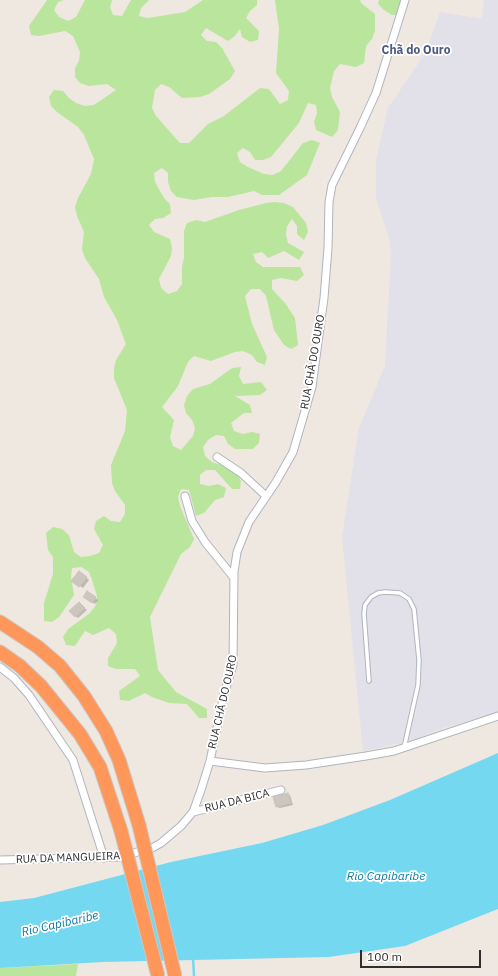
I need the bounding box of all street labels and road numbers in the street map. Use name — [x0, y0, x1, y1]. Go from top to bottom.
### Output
street label: RUA CHÃ DO OURO — [298, 314, 328, 410]
street label: RUA CHÃ DO OURO — [206, 654, 240, 750]
street label: RUA DA BICA — [203, 787, 271, 815]
street label: RUA DA MANGUEIRA — [16, 850, 120, 866]

